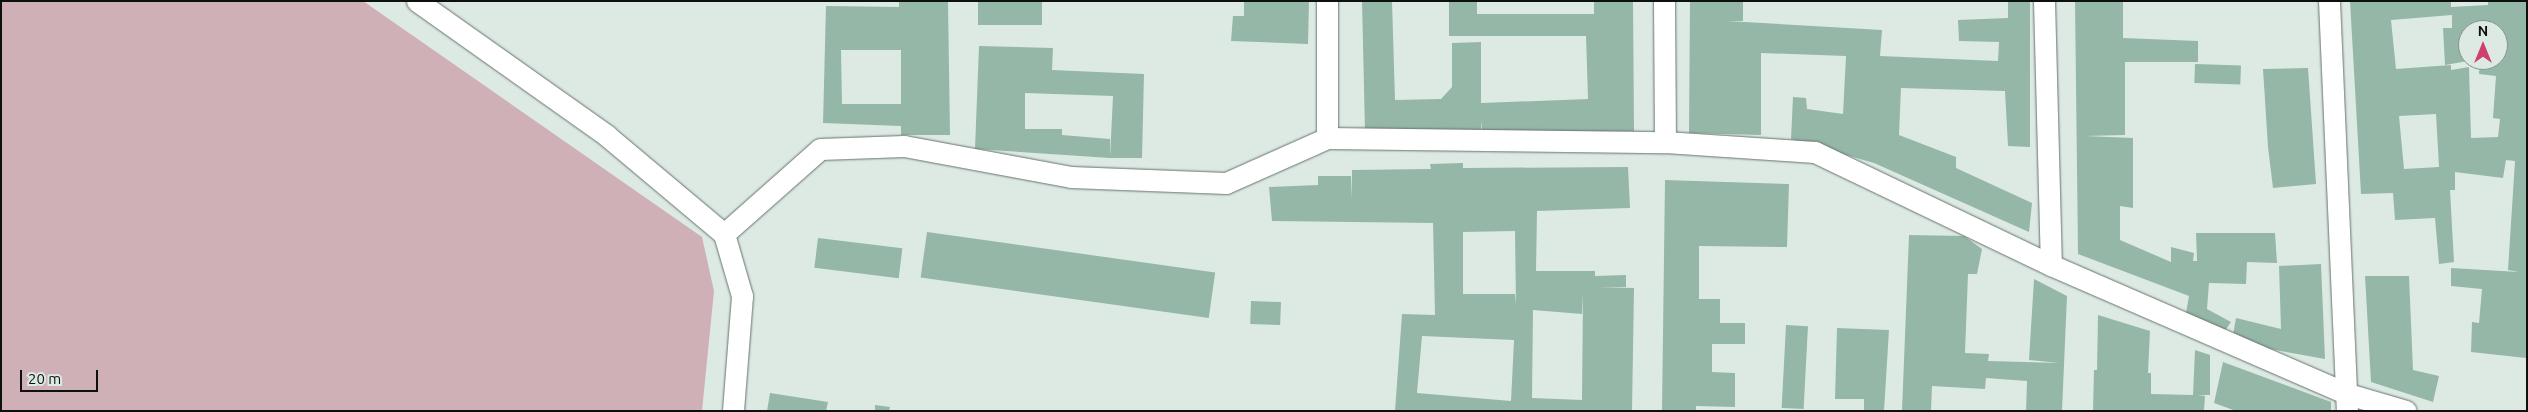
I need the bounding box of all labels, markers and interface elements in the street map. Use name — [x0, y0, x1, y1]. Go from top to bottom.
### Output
north arrow — [2458, 20, 2508, 70]
text: N — [2478, 23, 2488, 39]
scale bar — [22, 360, 100, 392]
text: 20 m — [28, 370, 61, 387]

